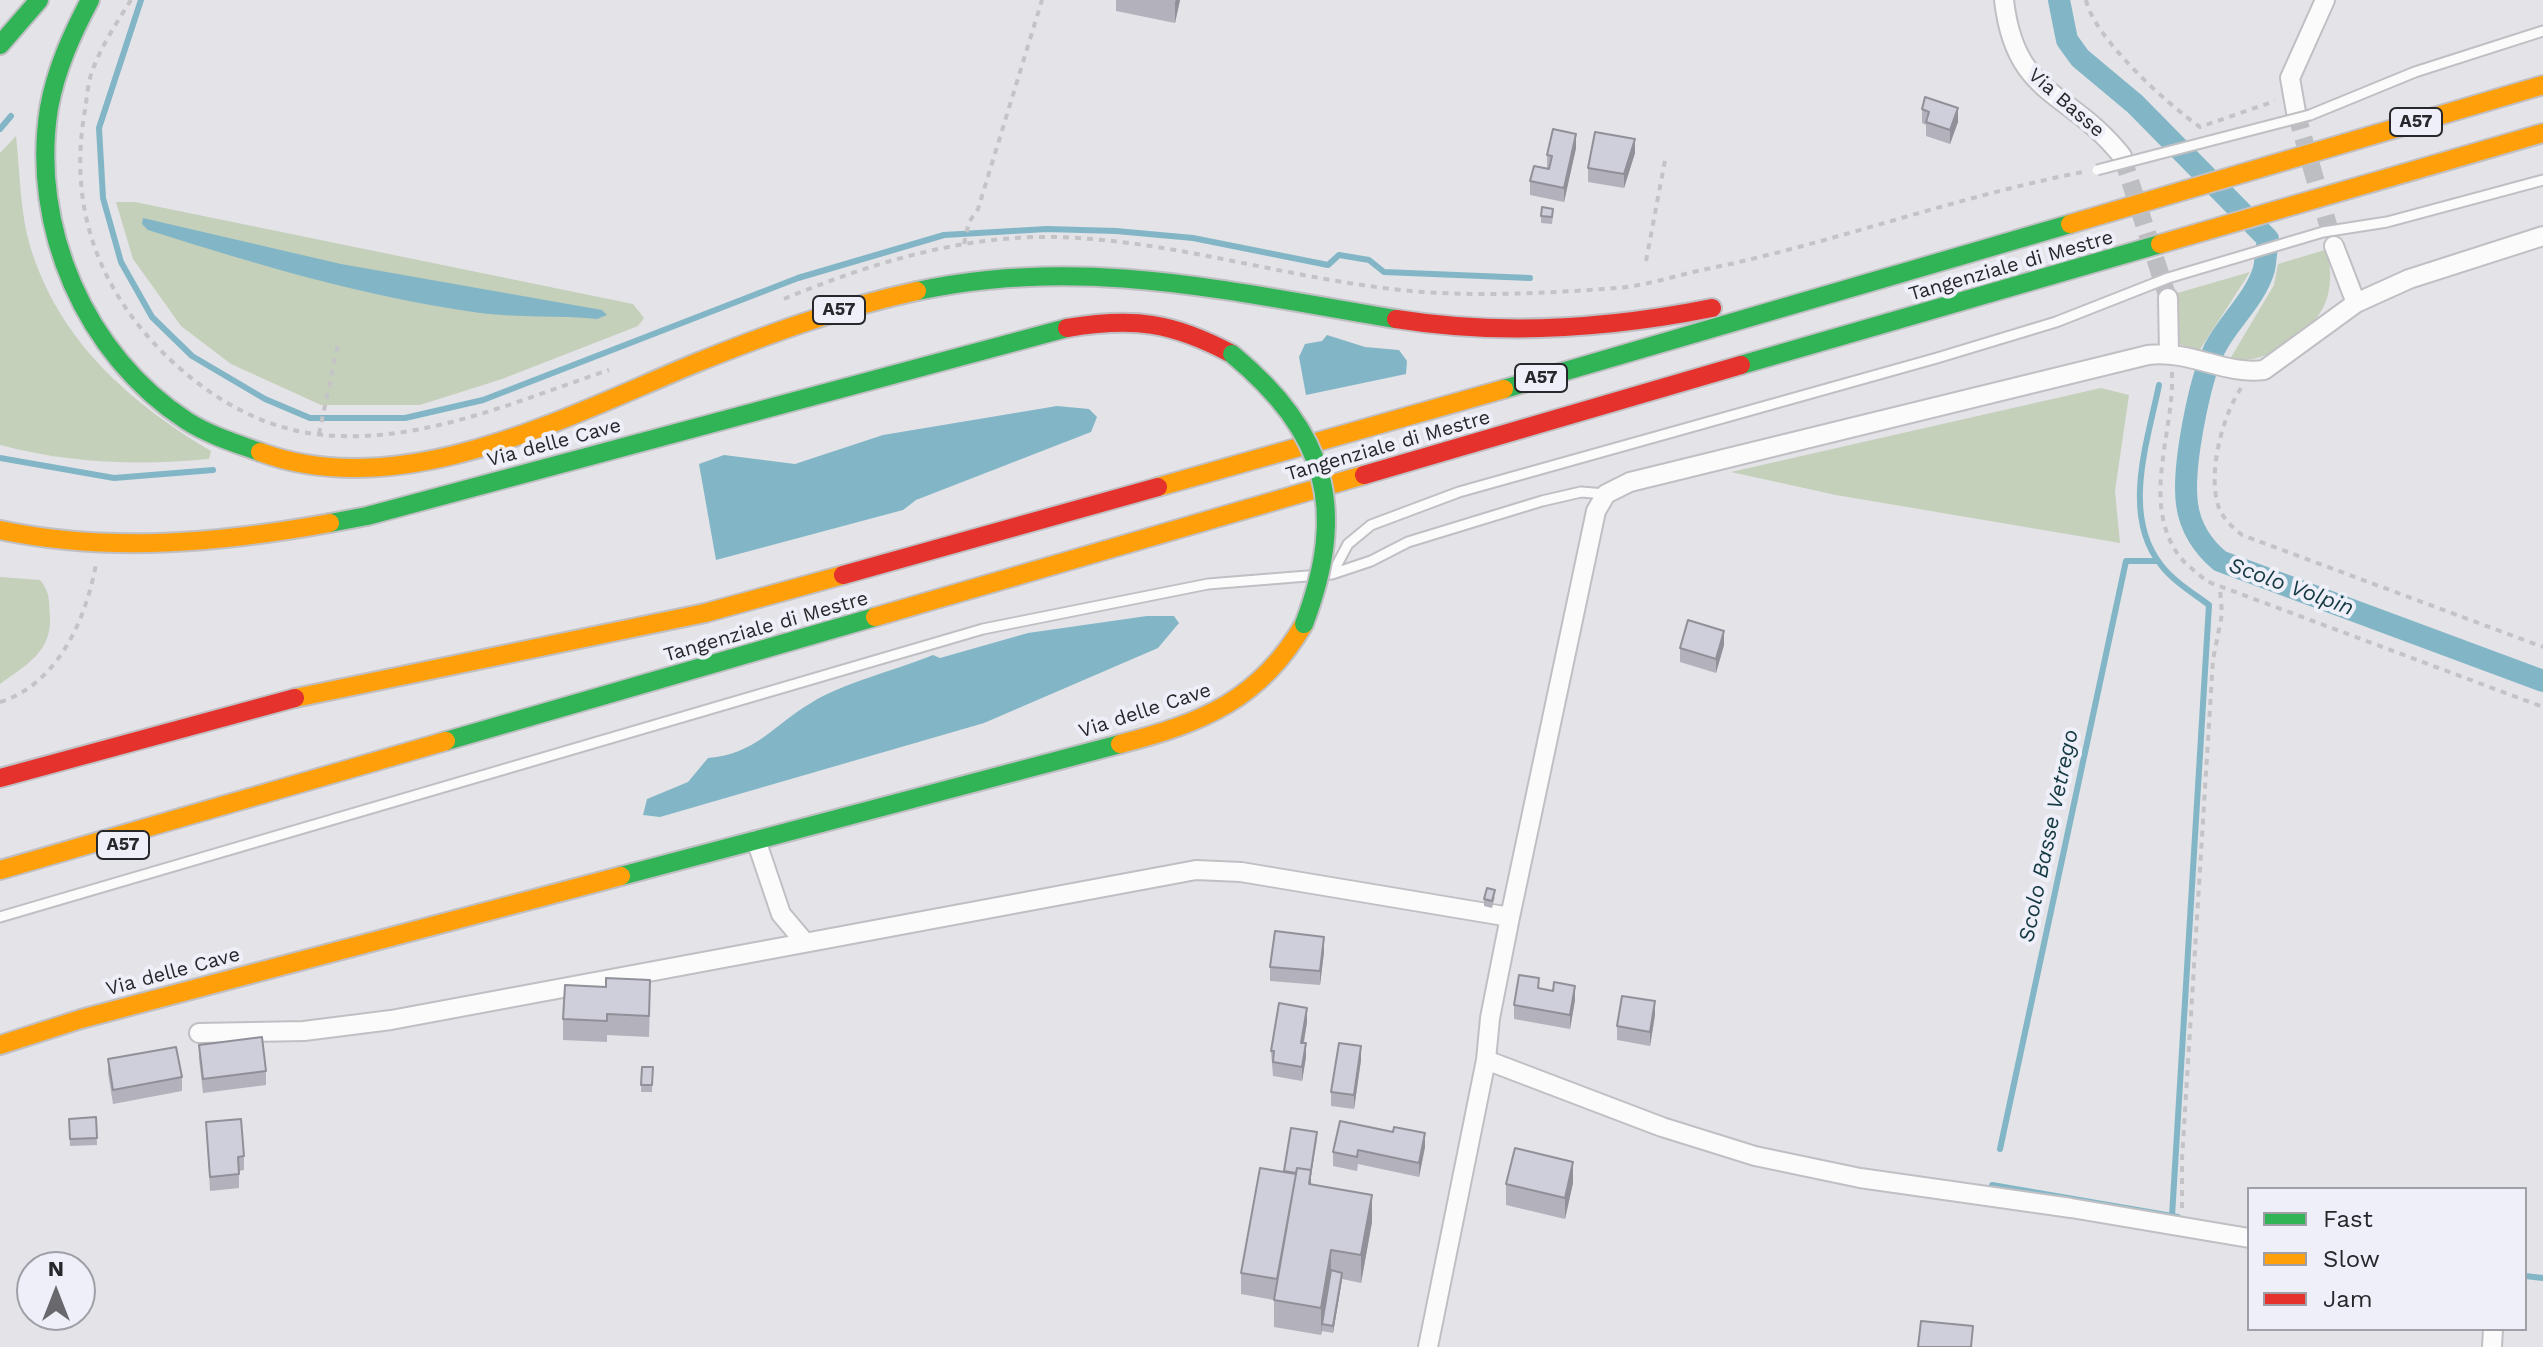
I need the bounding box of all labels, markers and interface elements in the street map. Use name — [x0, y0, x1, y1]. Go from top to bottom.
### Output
street label: Via Basse — [2023, 63, 2109, 143]
road number: A57 — [2390, 108, 2442, 136]
street label: Tangenziale di Mestre — [1906, 225, 2116, 307]
road number: A57 — [813, 296, 865, 324]
road number: A57 — [1515, 364, 1567, 392]
street label: Tangenziale di Mestre — [1283, 405, 1493, 487]
street label: Via delle Cave — [484, 414, 624, 472]
water label: Scolo Volpin — [2225, 552, 2357, 622]
street label: Tangenziale di Mestre — [661, 586, 871, 668]
street label: Via delle Cave — [1076, 678, 1214, 744]
water label: Scolo Basse Vetrego — [2014, 727, 2084, 945]
road number: A57 — [97, 831, 149, 859]
street label: Via delle Cave — [103, 943, 243, 1001]
legend — [2247, 1187, 2527, 1331]
text: Fast — [2323, 1205, 2373, 1233]
text: Slow — [2323, 1245, 2380, 1273]
north arrow — [16, 1251, 96, 1331]
text: N — [48, 1256, 64, 1281]
text: Jam — [2323, 1285, 2373, 1313]

